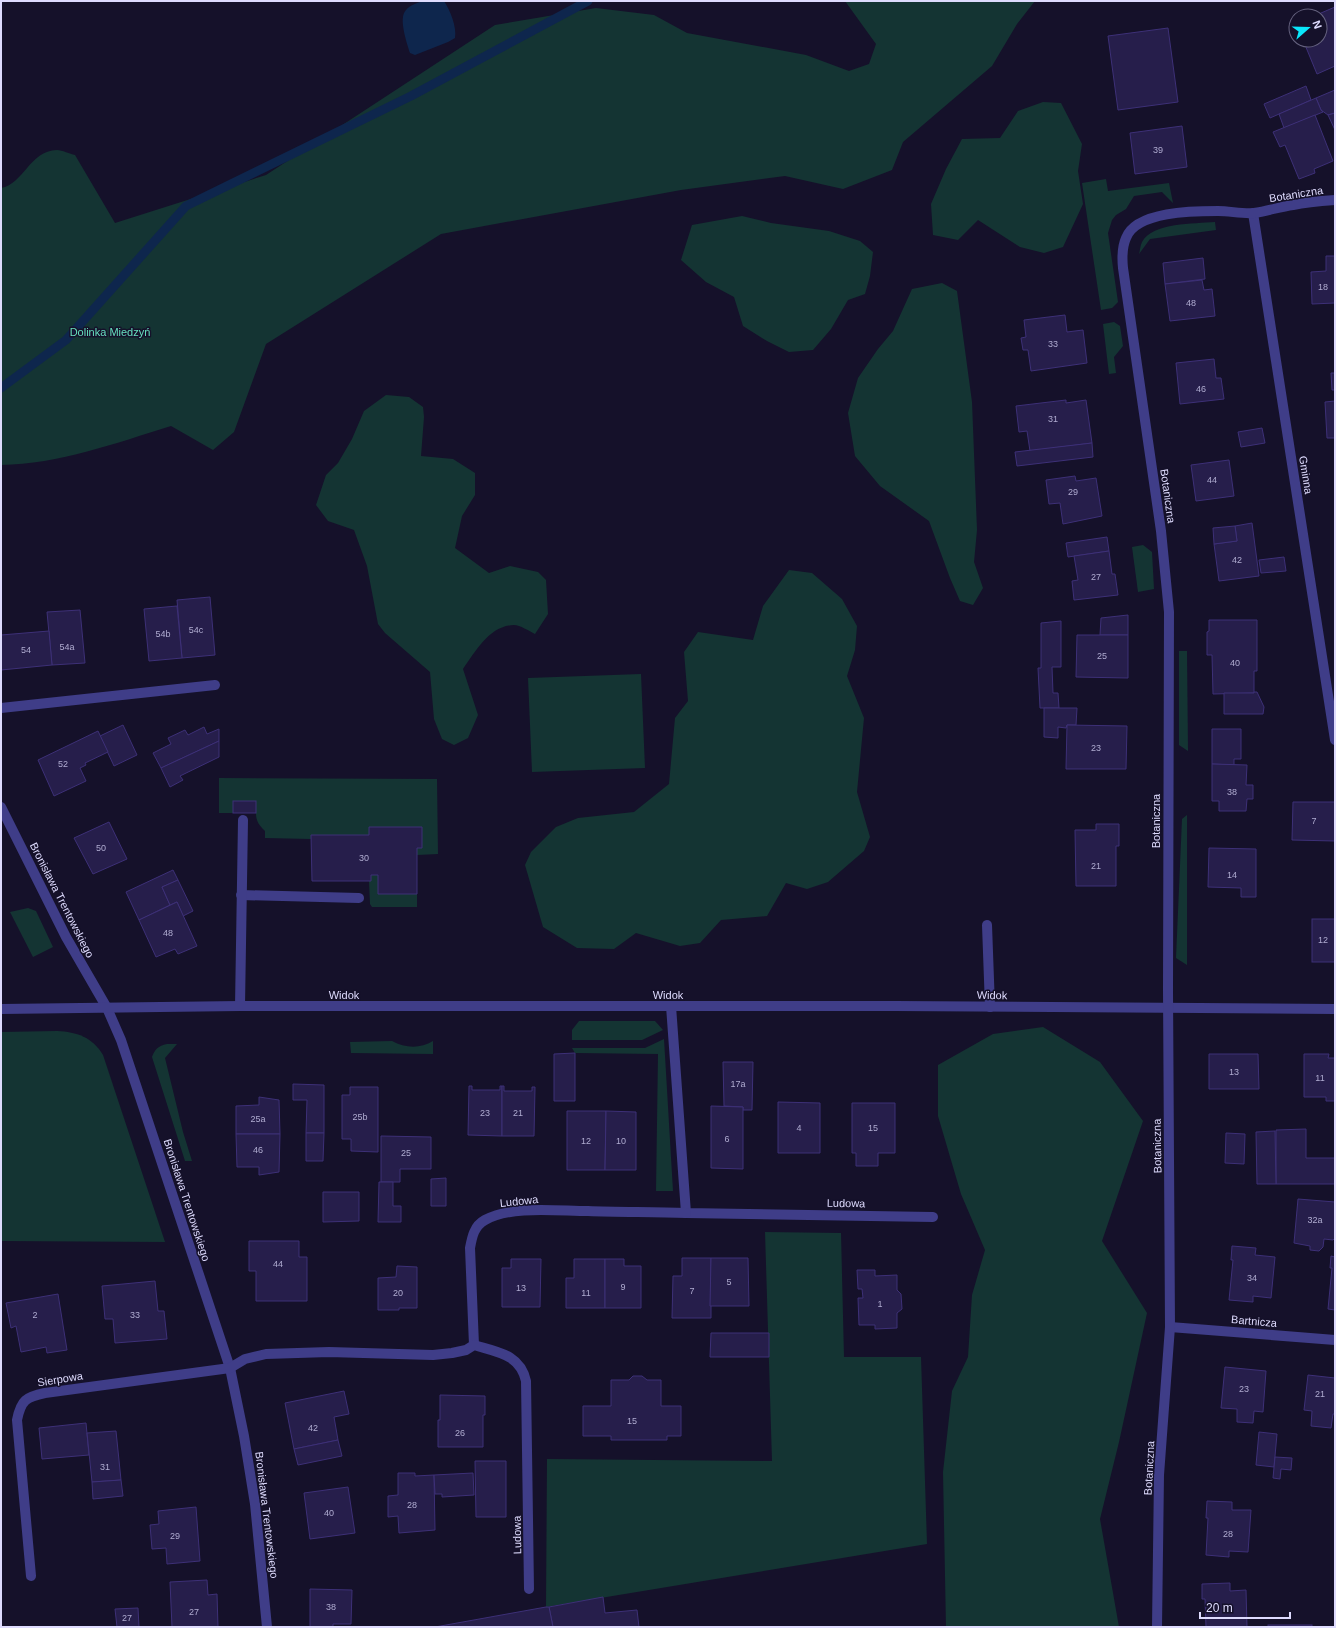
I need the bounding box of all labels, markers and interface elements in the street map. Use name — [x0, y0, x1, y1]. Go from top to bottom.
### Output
north arrow — [1288, 8, 1328, 48]
text: N — [1310, 19, 1324, 30]
house number: 39 — [1153, 145, 1163, 155]
street label: Botaniczna — [1268, 184, 1325, 204]
house number: 18 — [1318, 282, 1328, 292]
house number: 48 — [1186, 298, 1196, 308]
park label: Dolinka Miedzyń — [70, 326, 150, 338]
house number: 33 — [1048, 339, 1058, 349]
house number: 46 — [1196, 384, 1206, 394]
house number: 31 — [1048, 414, 1058, 424]
street label: Gminna — [1297, 455, 1315, 496]
street label: Botaniczna — [1158, 468, 1178, 525]
house number: 44 — [1207, 475, 1217, 485]
house number: 29 — [1068, 487, 1078, 497]
house number: 42 — [1232, 555, 1242, 565]
house number: 27 — [1091, 572, 1101, 582]
house number: 54c — [189, 625, 204, 635]
house number: 54b — [155, 629, 171, 639]
house number: 54a — [59, 642, 75, 652]
house number: 54 — [21, 645, 31, 655]
house number: 25 — [1097, 651, 1107, 661]
house number: 40 — [1230, 658, 1240, 668]
house number: 23 — [1091, 743, 1101, 753]
house number: 52 — [58, 759, 68, 769]
house number: 38 — [1227, 787, 1237, 797]
street label: Botaniczna — [1150, 793, 1162, 848]
house number: 7 — [1311, 816, 1317, 826]
street label: Bronisława Trentowskiego — [28, 840, 96, 960]
house number: 50 — [96, 843, 106, 853]
house number: 30 — [359, 853, 369, 863]
house number: 21 — [1091, 861, 1101, 871]
house number: 14 — [1227, 870, 1237, 880]
house number: 48 — [163, 928, 173, 938]
house number: 12 — [1318, 935, 1328, 945]
street label: Widok — [329, 989, 360, 1001]
street label: Widok — [653, 989, 684, 1001]
street label: Widok — [977, 989, 1008, 1001]
house number: 13 — [1229, 1067, 1239, 1077]
house number: 11 — [1315, 1073, 1325, 1083]
house number: 17a — [730, 1079, 746, 1089]
house number: 23 — [480, 1108, 490, 1118]
house number: 21 — [513, 1108, 523, 1118]
house number: 25b — [352, 1112, 368, 1122]
house number: 25a — [250, 1114, 266, 1124]
street label: Botaniczna — [1151, 1118, 1163, 1173]
house number: 4 — [796, 1123, 802, 1133]
house number: 15 — [868, 1123, 878, 1133]
house number: 6 — [724, 1134, 730, 1144]
house number: 12 — [581, 1136, 591, 1146]
house number: 10 — [616, 1136, 626, 1146]
street label: Bronisława Trentowskiego — [162, 1137, 212, 1263]
house number: 46 — [253, 1145, 263, 1155]
house number: 25 — [401, 1148, 411, 1158]
street label: Ludowa — [499, 1193, 540, 1209]
street label: Ludowa — [827, 1197, 866, 1209]
house number: 32a — [1307, 1215, 1323, 1225]
house number: 44 — [273, 1259, 283, 1269]
house number: 34 — [1247, 1273, 1257, 1283]
house number: 5 — [726, 1277, 732, 1287]
house number: 9 — [620, 1282, 626, 1292]
house number: 13 — [516, 1283, 526, 1293]
house number: 7 — [689, 1286, 695, 1296]
house number: 20 — [393, 1288, 403, 1298]
house number: 11 — [581, 1288, 591, 1298]
house number: 1 — [877, 1299, 883, 1309]
house number: 2 — [32, 1310, 38, 1320]
house number: 33 — [130, 1310, 140, 1320]
street label: Bartnicza — [1231, 1313, 1278, 1329]
street label: Sierpowa — [36, 1369, 84, 1389]
house number: 23 — [1239, 1384, 1249, 1394]
house number: 21 — [1315, 1389, 1325, 1399]
house number: 15 — [627, 1416, 637, 1426]
house number: 42 — [308, 1423, 318, 1433]
house number: 26 — [455, 1428, 465, 1438]
street label: Botaniczna — [1142, 1440, 1156, 1495]
street label: Bronisława Trentowskiego — [253, 1451, 281, 1579]
house number: 31 — [100, 1462, 110, 1472]
house number: 28 — [407, 1500, 417, 1510]
house number: 40 — [324, 1508, 334, 1518]
street label: Ludowa — [511, 1515, 523, 1554]
house number: 28 — [1223, 1529, 1233, 1539]
house number: 29 — [170, 1531, 180, 1541]
scale bar — [1200, 1594, 1290, 1620]
text: 20 m — [1206, 1601, 1233, 1615]
house number: 38 — [326, 1602, 336, 1612]
house number: 27 — [189, 1607, 199, 1617]
house number: 27 — [122, 1613, 132, 1623]

